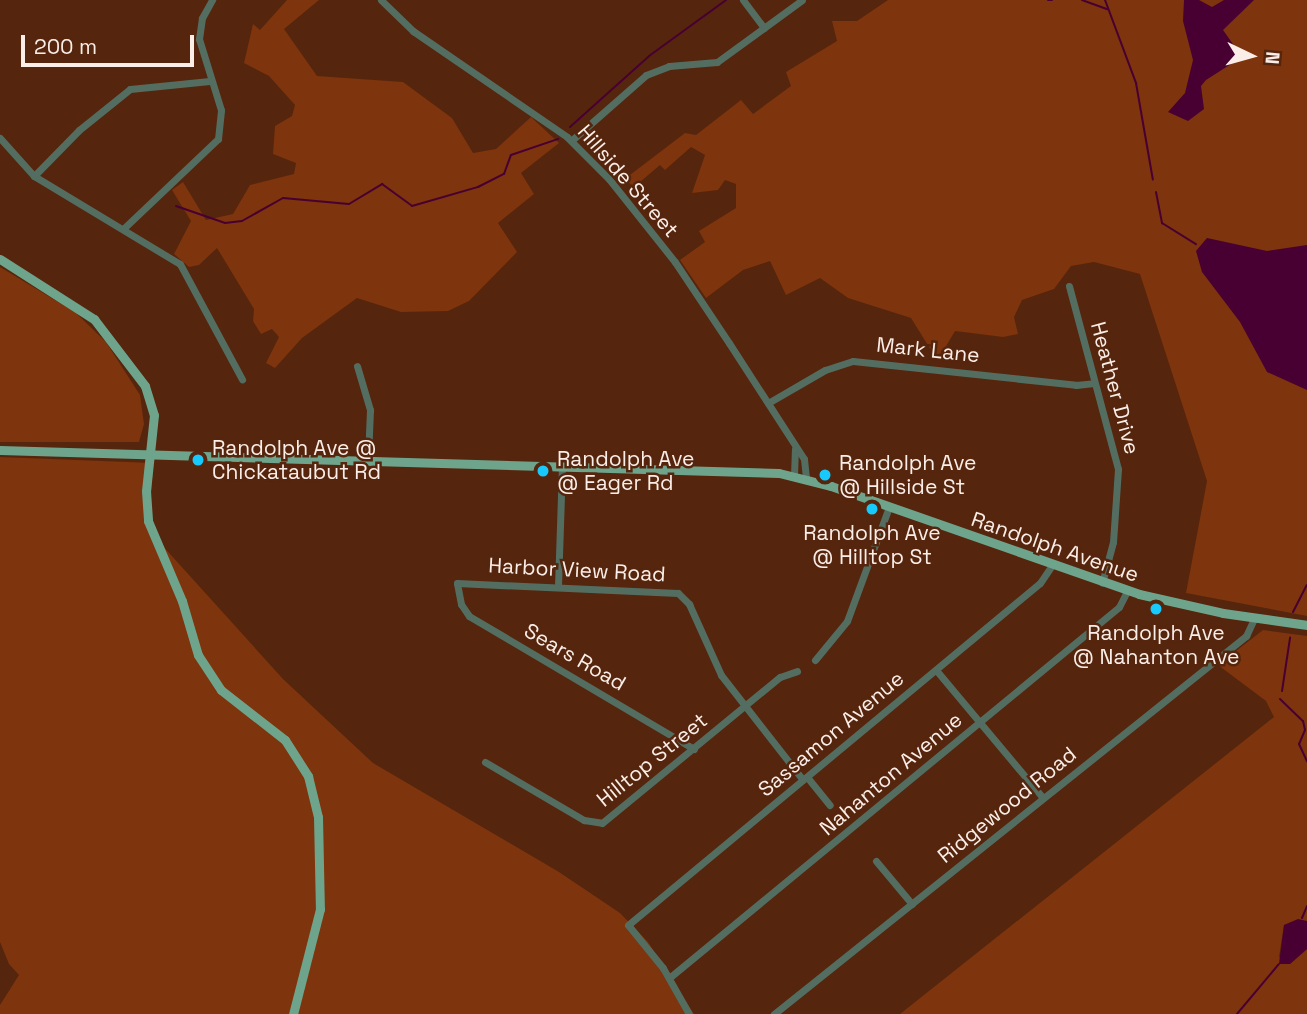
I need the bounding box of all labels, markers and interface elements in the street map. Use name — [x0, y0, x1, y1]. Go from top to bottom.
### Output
scale bar — [24, 21, 198, 65]
north arrow — [1216, 21, 1286, 91]
text: 200 m — [34, 33, 97, 60]
text: N — [1259, 50, 1285, 65]
street label: Hillside Street — [572, 120, 684, 242]
street label: Heather Drive — [1085, 319, 1145, 457]
street label: Mark Lane — [875, 332, 981, 368]
place label: Randolph Ave @ Chickataubut Rd — [212, 435, 381, 485]
place label: Randolph Ave @ Eager Rd — [557, 446, 695, 496]
place label: Randolph Ave @ Hillside St — [839, 450, 977, 500]
marker: Randolph Ave @ Chickataubut Rd — [190, 452, 206, 468]
marker: Randolph Ave @ Eager Rd — [535, 463, 551, 479]
marker: Randolph Ave @ Hillside St — [817, 467, 833, 483]
marker: Randolph Ave @ Hilltop St — [864, 501, 880, 517]
street label: Randolph Avenue — [968, 506, 1142, 588]
place label: Randolph Ave @ Hilltop St — [803, 520, 941, 570]
street label: Harbor View Road — [488, 553, 666, 587]
marker: Randolph Ave @ Nahanton Ave — [1148, 601, 1164, 617]
street label: Sears Road — [520, 618, 630, 696]
place label: Randolph Ave @ Nahanton Ave — [1072, 620, 1240, 670]
street label: Sassamon Avenue — [753, 666, 909, 802]
street label: Nahanton Avenue — [815, 707, 967, 841]
street label: Hilltop Street — [592, 708, 712, 812]
street label: Ridgewood Road — [933, 742, 1081, 868]

